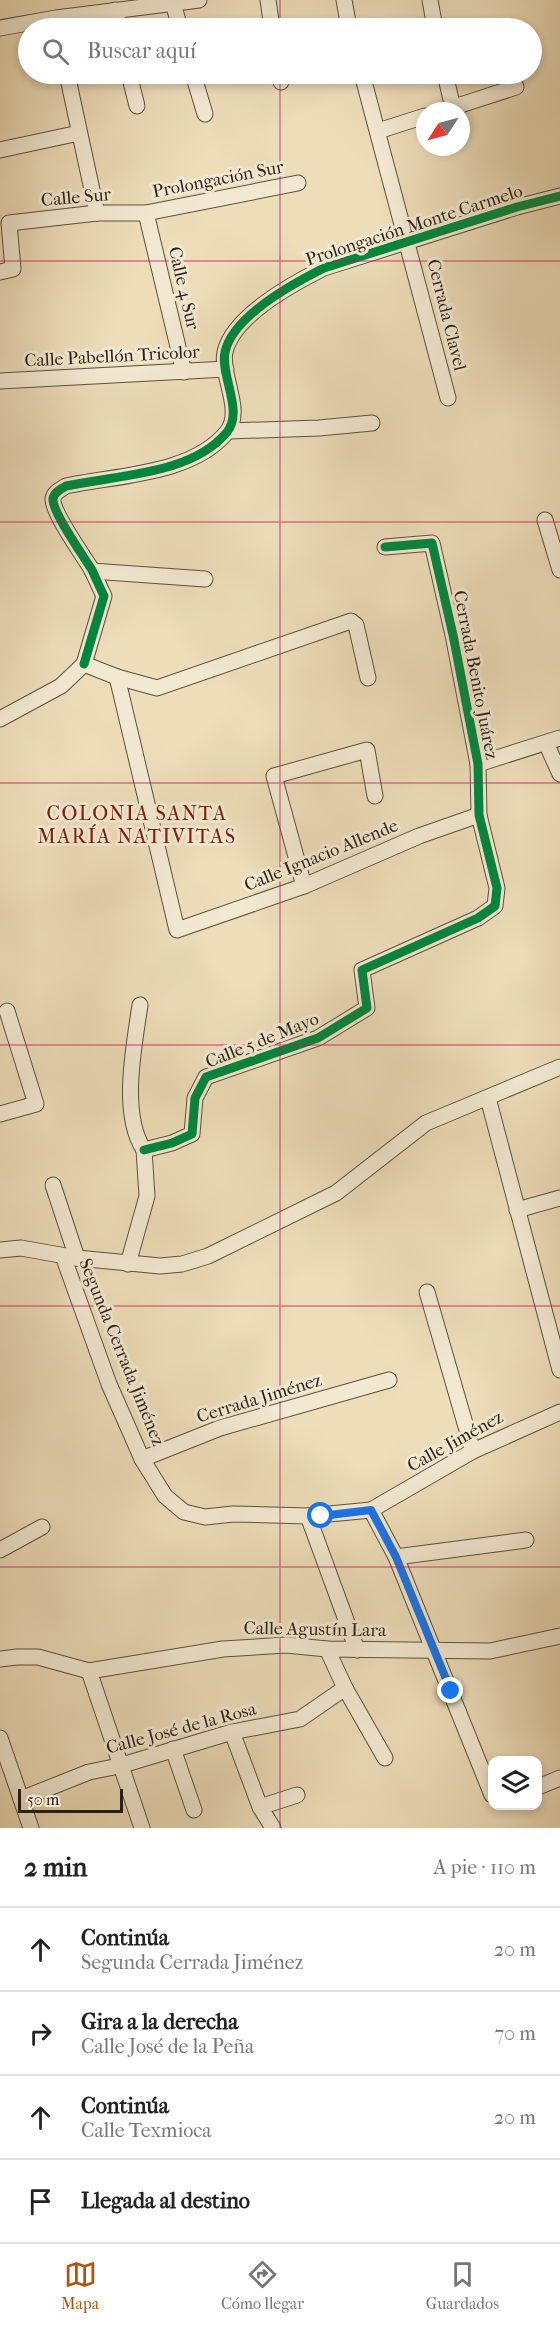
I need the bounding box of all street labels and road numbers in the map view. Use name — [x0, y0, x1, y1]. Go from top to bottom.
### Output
street label: Prolongación Sur — [151, 156, 286, 202]
street label: Prolongación Monte Carmelo — [303, 180, 525, 270]
street label: Calle Sur — [40, 184, 112, 211]
street label: Calle 4 Sur — [164, 245, 203, 332]
street label: Cerrada Clavel — [423, 257, 471, 373]
street label: Calle Pabellón Tricolor — [24, 341, 201, 372]
street label: Cerrada Benito Juárez — [449, 589, 502, 761]
street label: Calle Ignacio Allende — [241, 815, 401, 896]
street label: Calle 5 de Mayo — [203, 1008, 322, 1073]
street label: Segunda Cerrada Jiménez — [74, 1255, 169, 1449]
street label: Cerrada Jiménez — [194, 1369, 324, 1427]
street label: Calle Jiménez — [404, 1407, 507, 1476]
street label: Calle Agustín Lara — [243, 1618, 387, 1641]
street label: Calle José de la Rosa — [104, 1698, 259, 1759]

